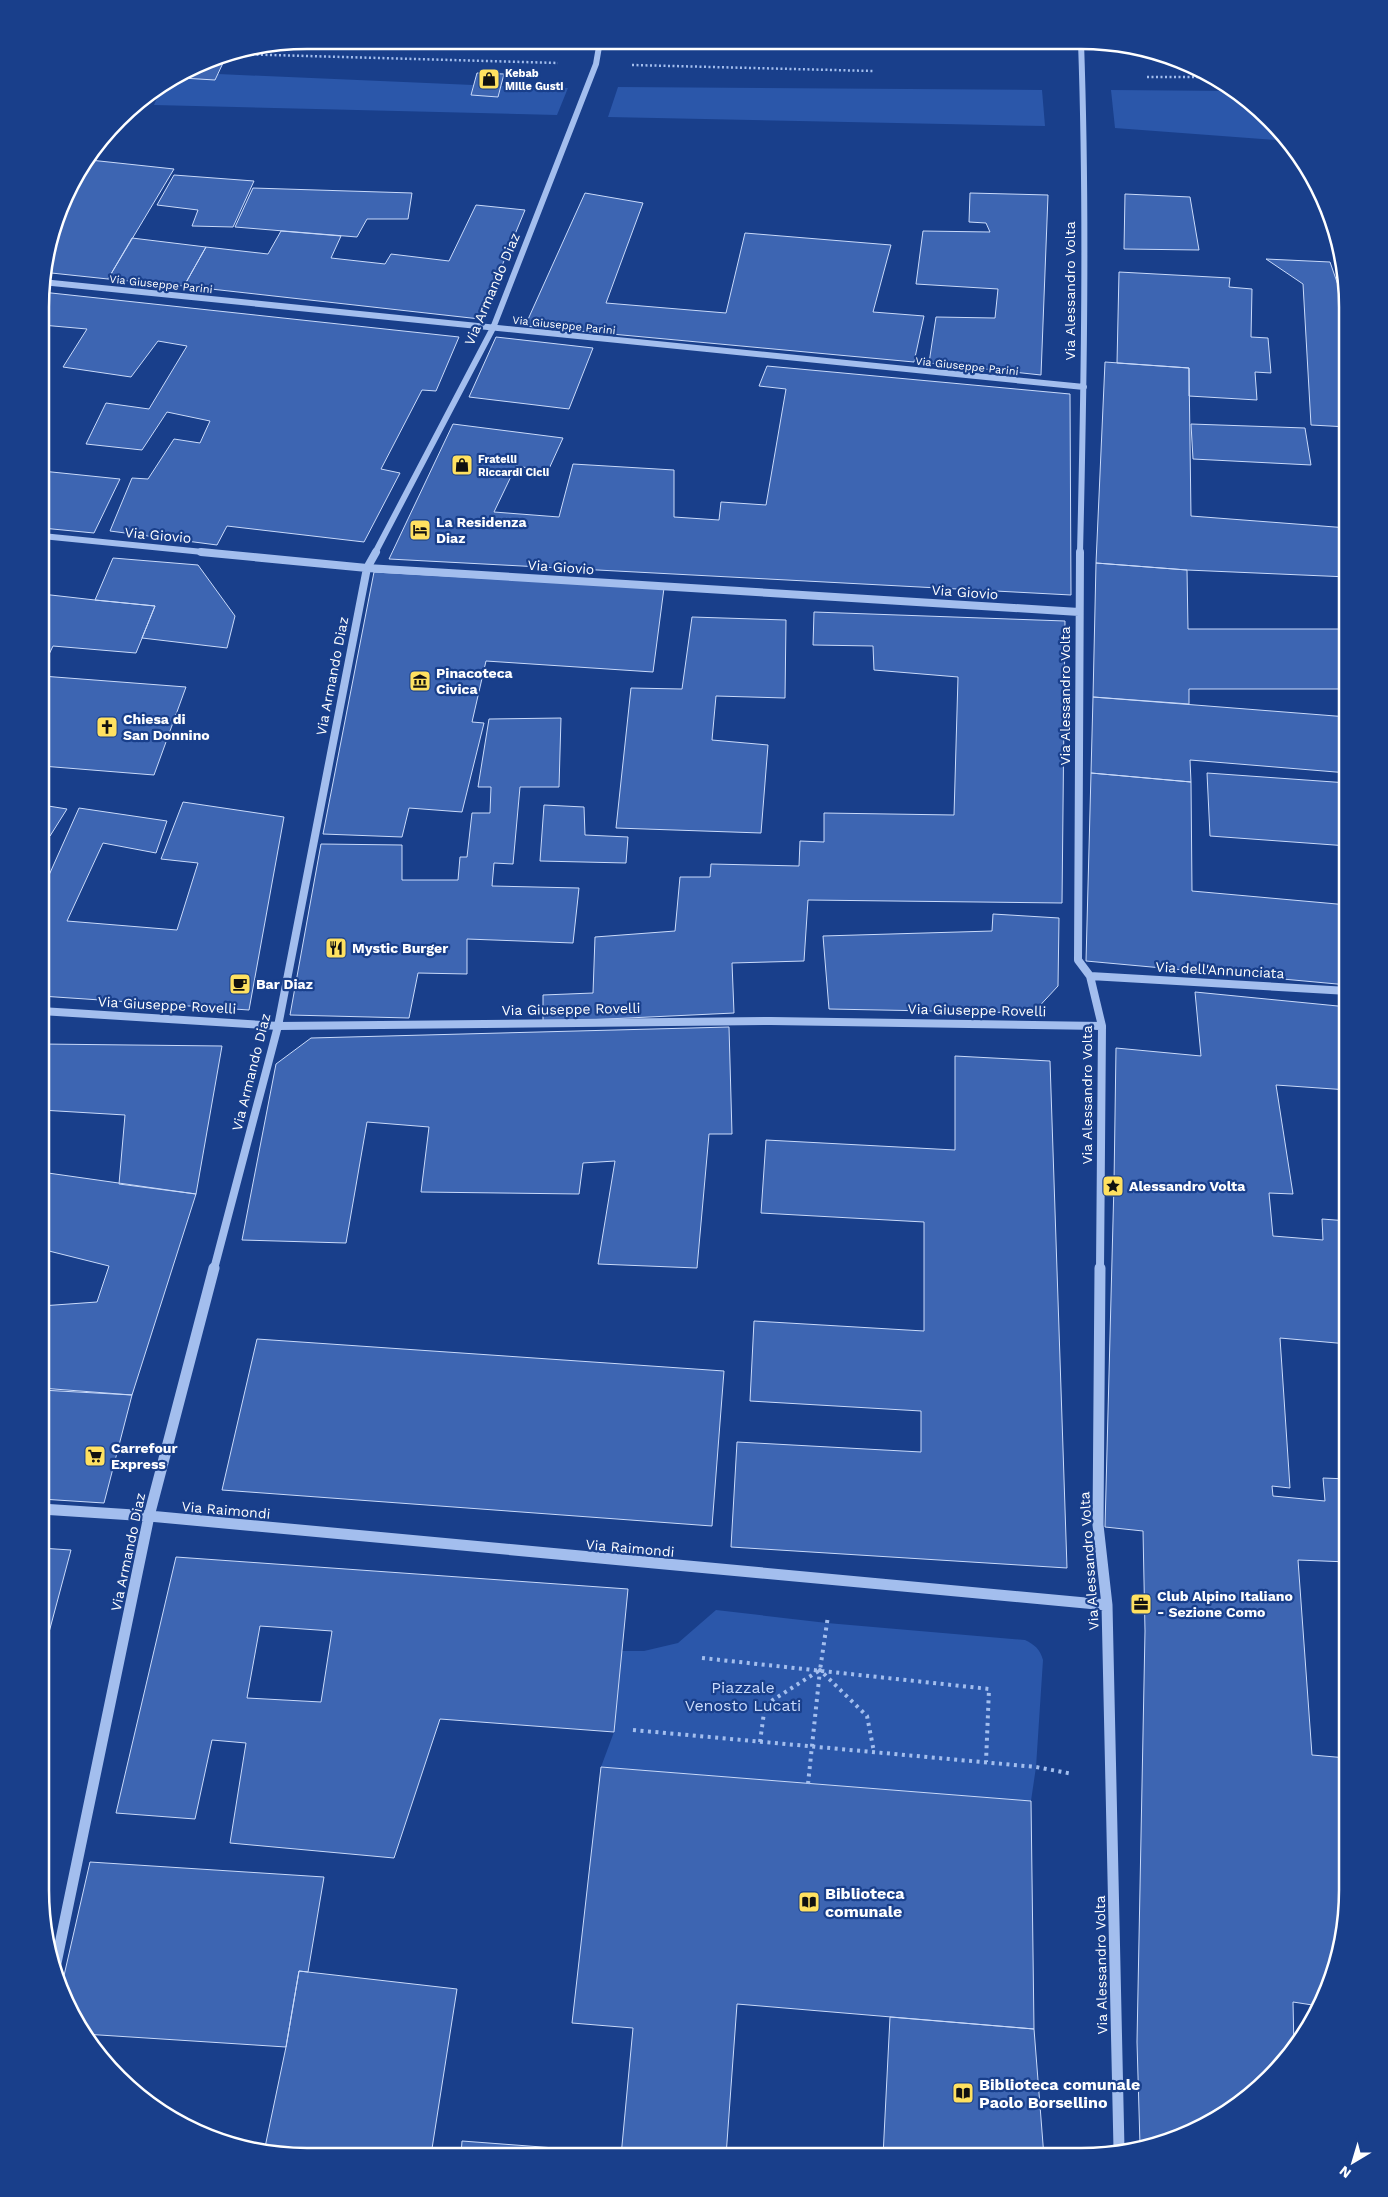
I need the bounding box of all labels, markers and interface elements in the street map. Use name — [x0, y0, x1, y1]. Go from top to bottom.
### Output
shop icon: Kebab Mille Gusti — [477, 67, 501, 91]
place label: Kebab Mille Gusti — [505, 67, 564, 93]
street label: Via Alessandro Volta — [1062, 221, 1078, 361]
street label: Via Armando Diaz — [461, 230, 523, 348]
street label: Via Giuseppe Parini — [109, 273, 213, 296]
street label: Via Giuseppe Parini — [512, 314, 616, 337]
street label: Via Giuseppe Parini — [915, 355, 1019, 378]
shop icon: Fratelli Riccardi Cicli — [450, 453, 474, 477]
place label: Fratelli Riccardi Cicli — [478, 453, 549, 479]
place label: La Residenza Diaz — [436, 514, 527, 546]
hotel icon: La Residenza Diaz — [408, 518, 432, 542]
street label: Via Giovio — [124, 524, 192, 546]
street label: Via Giovio — [527, 557, 595, 577]
street label: Via Giovio — [931, 582, 999, 602]
street label: Via Armando Diaz — [313, 615, 351, 737]
street label: Via Alessandro Volta — [1057, 626, 1073, 766]
place label: Pinacoteca Civica — [436, 665, 514, 697]
museum icon: Pinacoteca Civica — [408, 669, 432, 693]
place label: Chiesa di San Donnino — [123, 711, 210, 743]
church icon: Chiesa di San Donnino — [95, 715, 119, 739]
restaurant icon: Mystic Burger — [324, 936, 348, 960]
place label: Mystic Burger — [352, 940, 448, 956]
street label: Via dell'Annunciata — [1155, 959, 1285, 981]
cafe icon: Bar Diaz — [228, 972, 252, 996]
place label: Bar Diaz — [256, 976, 313, 992]
street label: Via Giuseppe Rovelli — [97, 993, 237, 1017]
street label: Via Giuseppe Rovelli — [502, 1000, 640, 1018]
street label: Via Giuseppe Rovelli — [908, 1001, 1046, 1019]
street label: Via Armando Diaz — [229, 1012, 273, 1132]
street label: Via Alessandro Volta — [1079, 1025, 1095, 1165]
place icon: Alessandro Volta — [1101, 1174, 1125, 1198]
place label: Alessandro Volta — [1129, 1178, 1246, 1194]
place label: Carrefour Express — [111, 1440, 177, 1472]
supermarket icon: Carrefour Express — [83, 1444, 107, 1468]
street label: Via Armando Diaz — [108, 1491, 148, 1613]
street label: Via Alessandro Volta — [1076, 1491, 1102, 1631]
street label: Via Raimondi — [181, 1498, 271, 1522]
street label: Via Raimondi — [585, 1536, 675, 1560]
place label: Club Alpino Italiano - Sezione Como — [1157, 1588, 1293, 1620]
office icon: Club Alpino Italiano - Sezione Como — [1129, 1592, 1153, 1616]
park label: Piazzale Venosto Lucati — [685, 1678, 801, 1715]
place label: Biblioteca comunale — [825, 1884, 905, 1921]
library icon: Biblioteca comunale — [797, 1890, 821, 1914]
street label: Via Alessandro Volta — [1092, 1895, 1110, 2035]
place label: Biblioteca comunale Paolo Borsellino — [979, 2075, 1140, 2112]
library icon: Biblioteca comunale Paolo Borsellino — [951, 2081, 975, 2105]
north arrow — [1328, 2137, 1378, 2187]
text: N — [1336, 2163, 1354, 2182]

